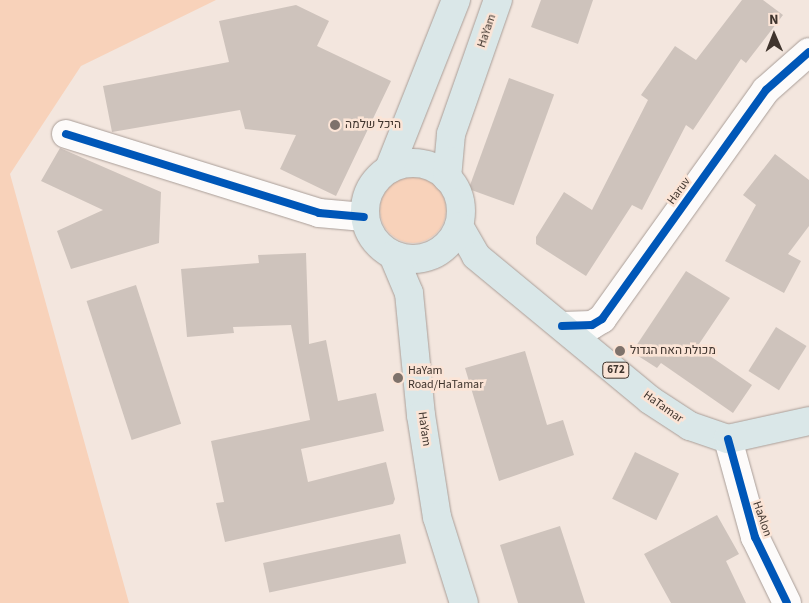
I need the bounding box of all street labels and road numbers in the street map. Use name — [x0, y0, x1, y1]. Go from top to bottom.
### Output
street label: HaYam — [475, 12, 499, 50]
street label: Haruv — [664, 175, 694, 207]
road number: 672 — [602, 362, 630, 378]
street label: HaTamar — [640, 388, 686, 426]
street label: HaYam — [414, 411, 434, 447]
street label: HaAlon — [749, 499, 775, 539]

